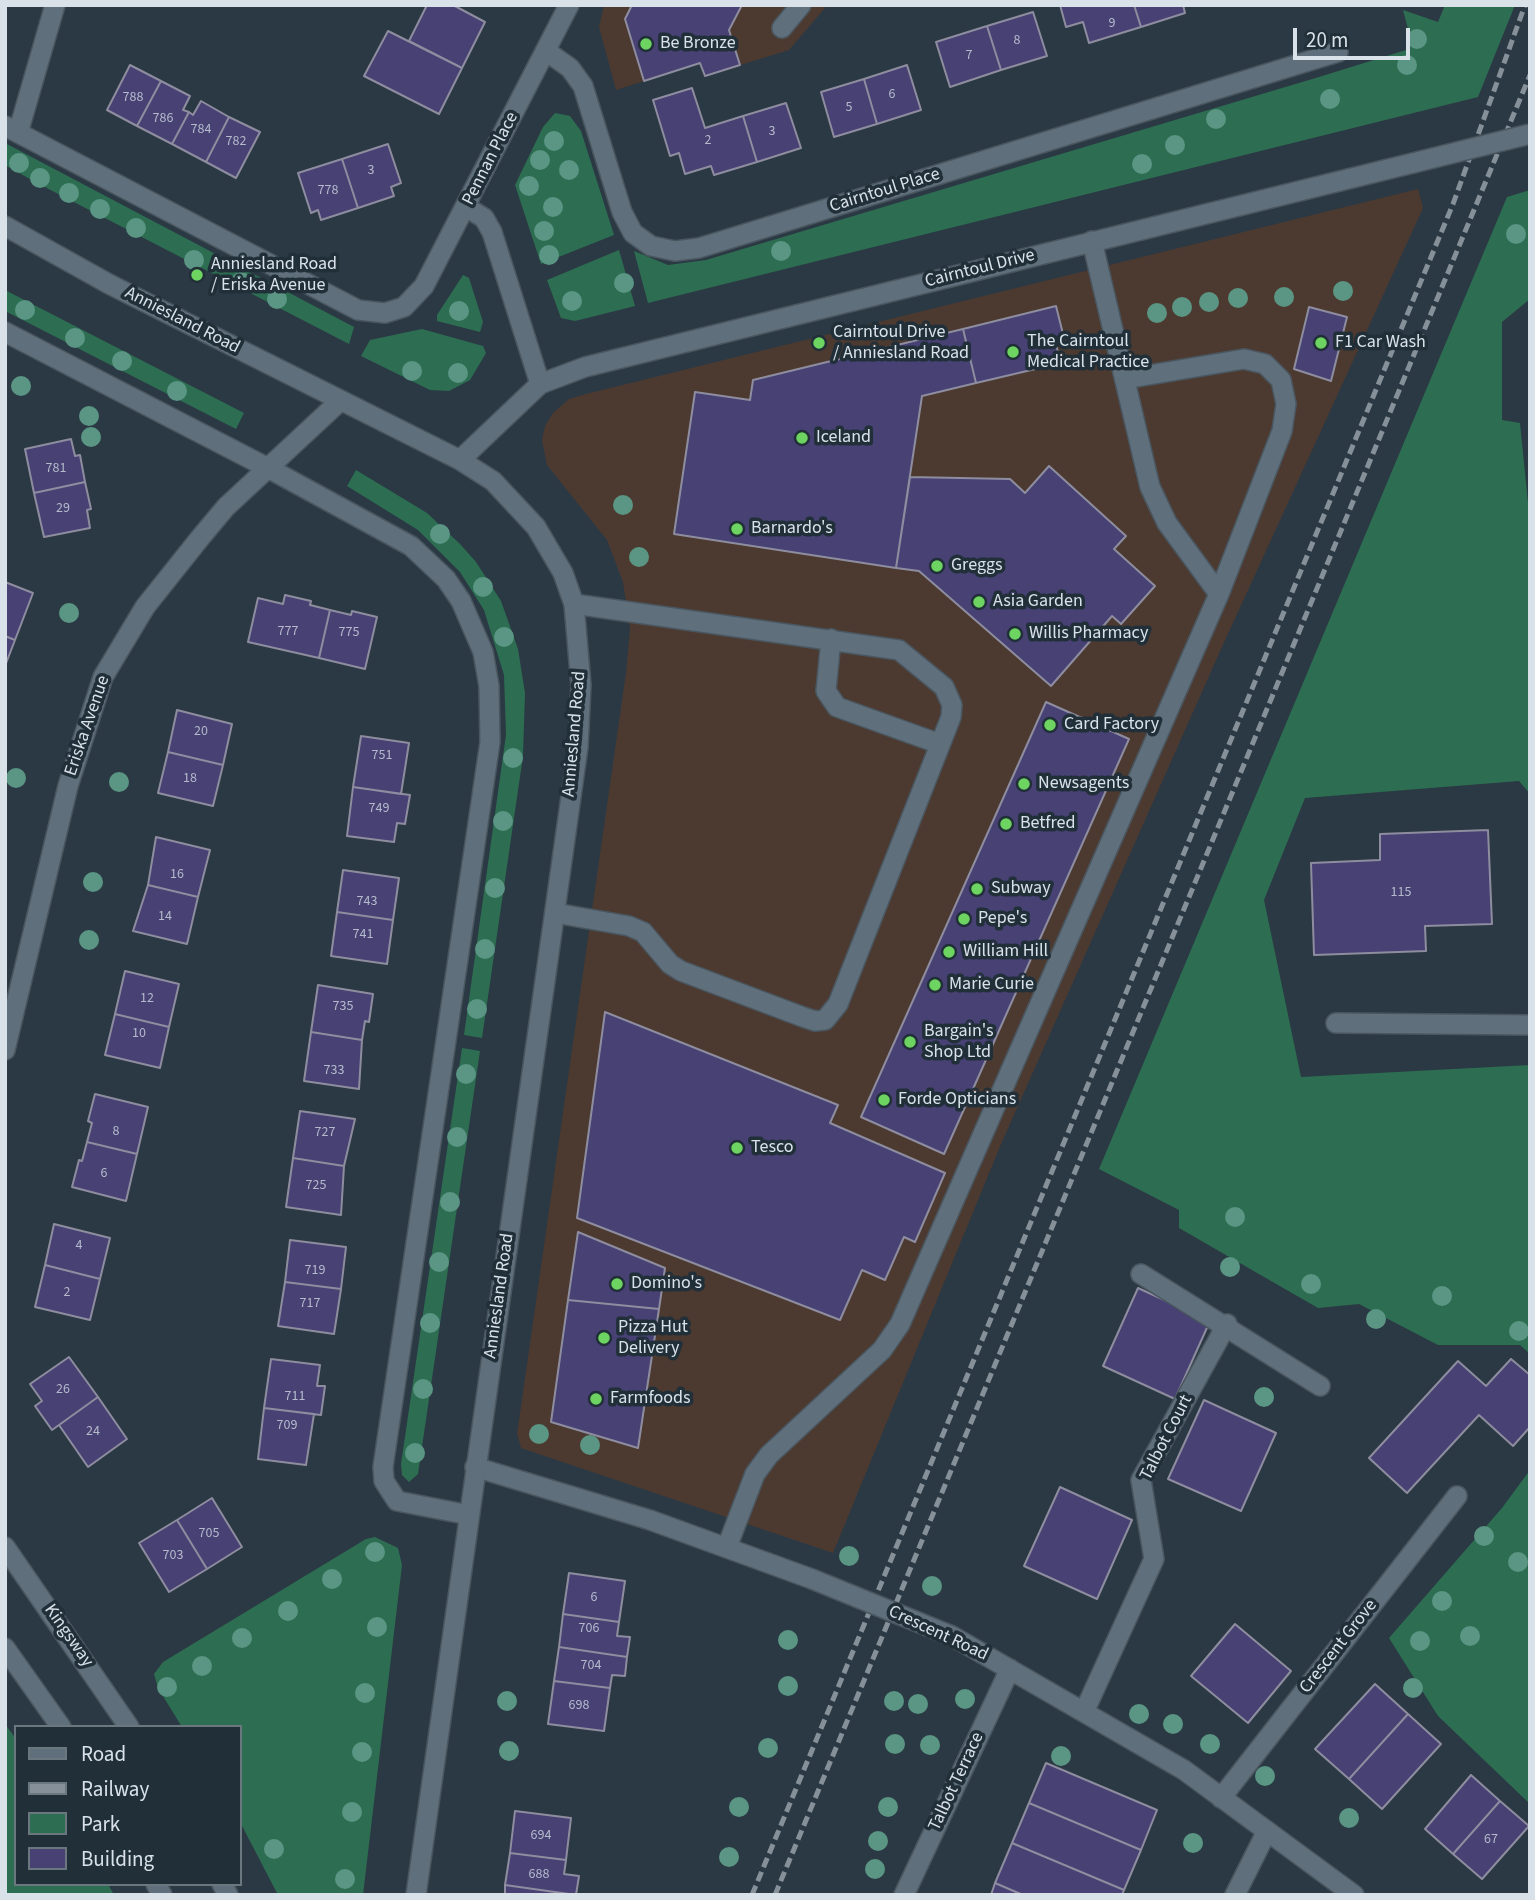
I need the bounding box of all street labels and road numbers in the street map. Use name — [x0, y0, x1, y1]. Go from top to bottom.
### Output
street label: Pennan Place — [458, 109, 524, 209]
street label: Cairntoul Place — [827, 164, 943, 218]
street label: Cairntoul Drive — [923, 245, 1037, 293]
street label: Anniesland Road — [121, 283, 243, 359]
street label: Anniesland Road — [559, 670, 591, 798]
street label: Eriska Avenue — [61, 673, 115, 779]
street label: Anniesland Road — [481, 1232, 519, 1360]
street label: Talbot Court — [1136, 1392, 1198, 1484]
street label: Crescent Grove — [1296, 1596, 1382, 1698]
street label: Kingsway — [39, 1601, 97, 1671]
street label: Crescent Road — [885, 1601, 991, 1667]
street label: Talbot Terrace — [925, 1729, 989, 1835]

